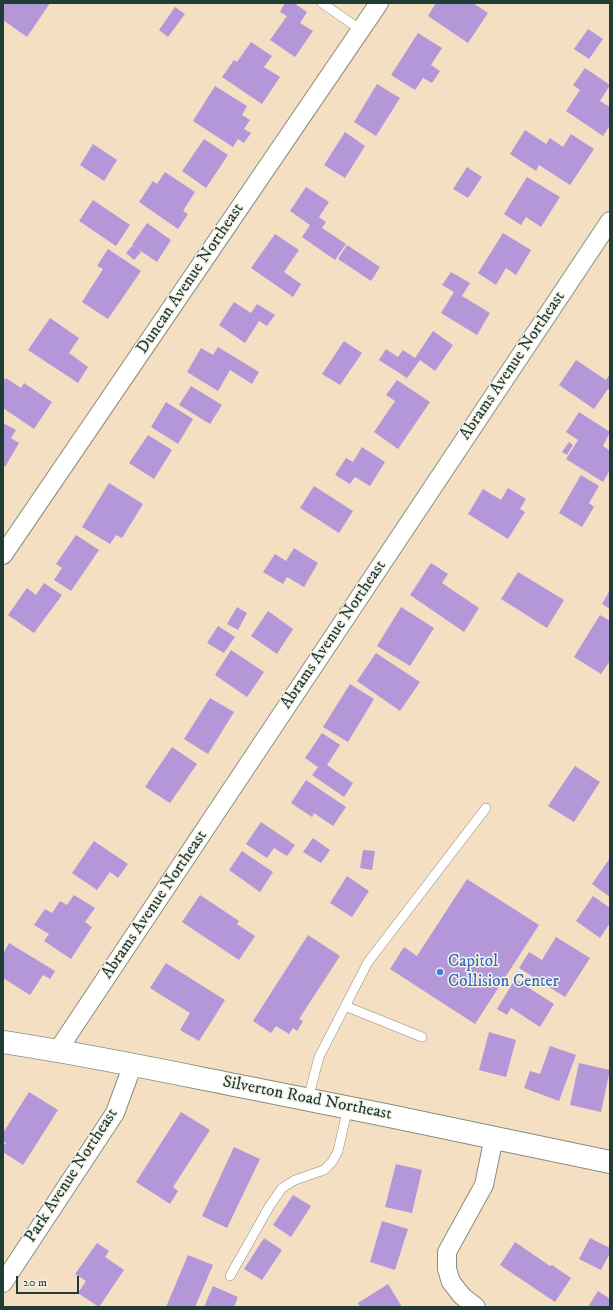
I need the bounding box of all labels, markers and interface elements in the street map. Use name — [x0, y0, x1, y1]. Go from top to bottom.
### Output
street label: Duncan Avenue Northeast — [133, 200, 249, 358]
street label: Abrams Avenue Northeast — [456, 288, 570, 444]
street label: Abrams Avenue Northeast — [277, 557, 391, 713]
street label: Abrams Avenue Northeast — [98, 827, 212, 983]
place label: Capitol Collision Center — [448, 952, 559, 992]
marker: Capitol Collision Center — [435, 967, 445, 977]
street label: Silverton Road Northeast — [221, 1073, 393, 1125]
street label: Park Avenue Northeast — [21, 1105, 123, 1247]
scale bar — [18, 1268, 81, 1294]
text: 20 m — [23, 1275, 47, 1290]

